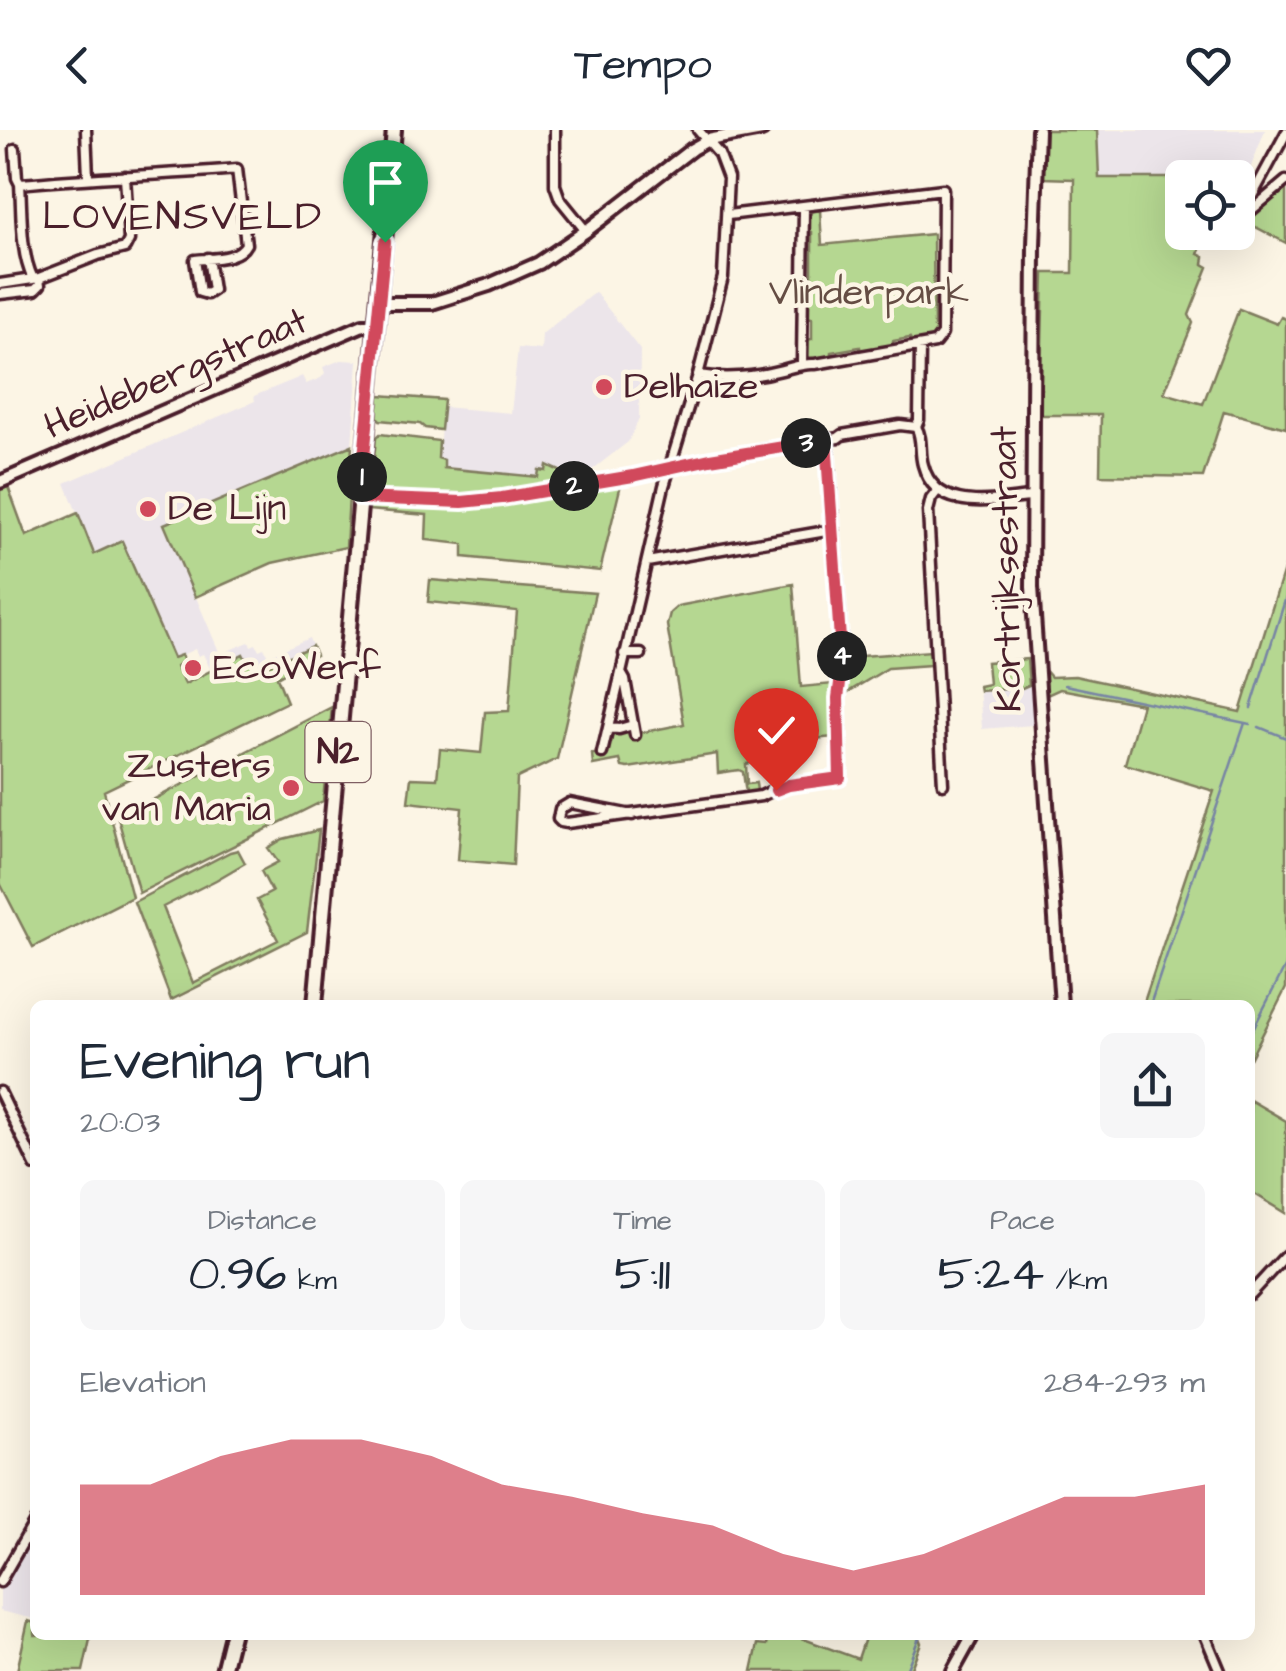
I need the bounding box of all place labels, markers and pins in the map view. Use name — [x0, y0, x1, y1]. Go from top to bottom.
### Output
pin — [343, 140, 428, 243]
place label: Delhaize — [624, 361, 758, 413]
marker: Delhaize — [593, 376, 615, 398]
pin: 3 — [781, 418, 831, 468]
pin: 1 — [337, 452, 387, 502]
pin: 2 — [549, 461, 599, 511]
place label: De Lijn — [168, 483, 286, 535]
marker: De Lijn — [137, 498, 159, 520]
pin: 4 — [817, 631, 867, 681]
place label: EcoWerf — [213, 642, 381, 694]
marker: EcoWerf — [182, 657, 204, 679]
pin — [734, 688, 819, 791]
place label: Zusters van Maria — [101, 740, 271, 836]
marker: Zusters van Maria — [280, 777, 302, 799]

